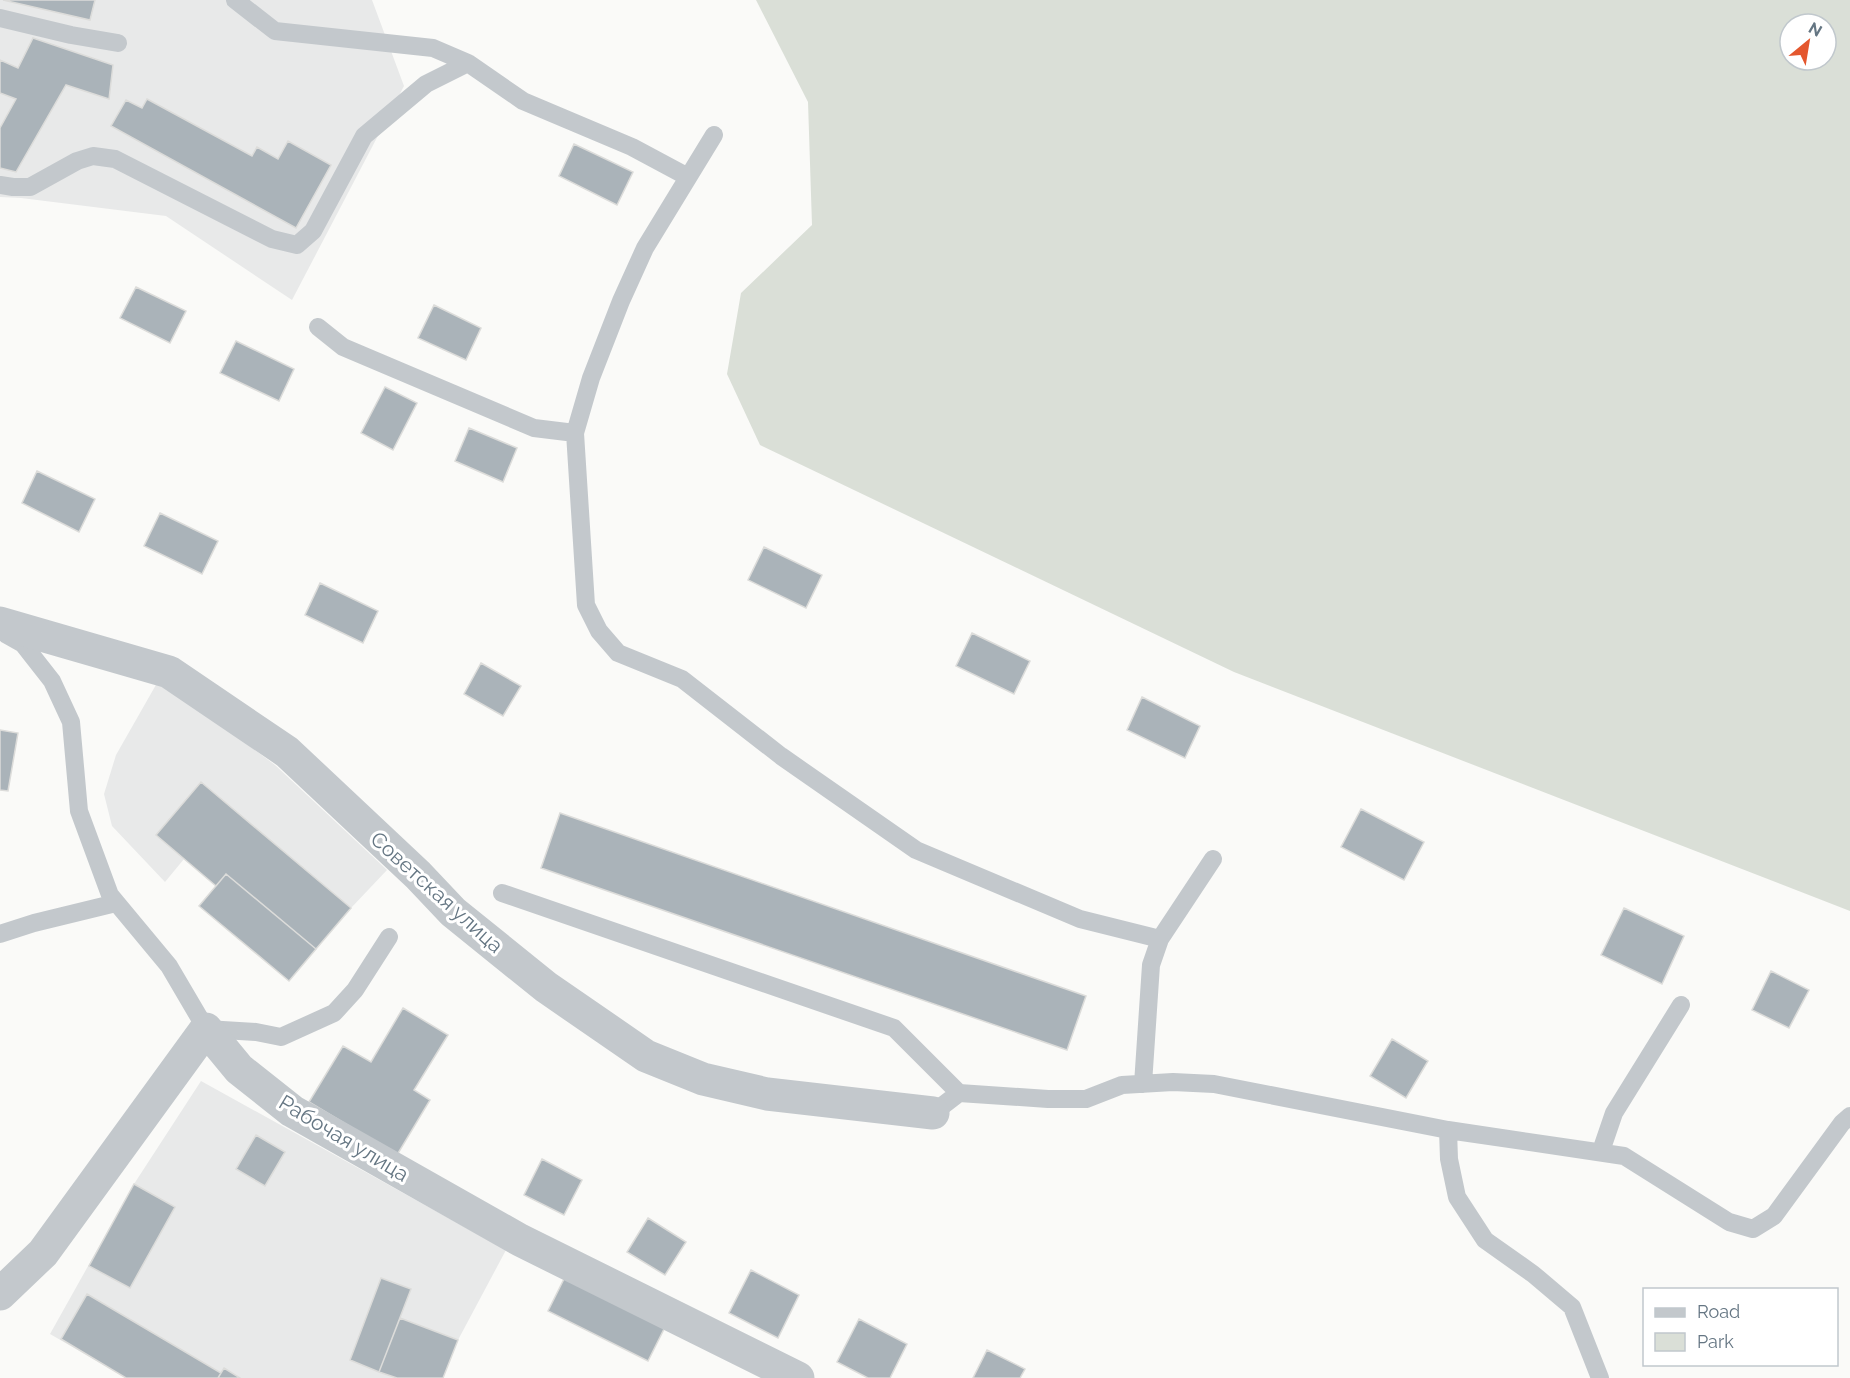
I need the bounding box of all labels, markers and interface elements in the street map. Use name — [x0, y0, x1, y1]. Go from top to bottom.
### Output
north arrow — [1778, 12, 1838, 72]
text: N — [1805, 18, 1825, 41]
street label: Советская улица — [366, 826, 508, 958]
street label: Рабочая улица — [275, 1089, 413, 1187]
legend — [1643, 1288, 1838, 1366]
text: Road — [1697, 1301, 1740, 1322]
text: Park — [1697, 1331, 1734, 1352]

